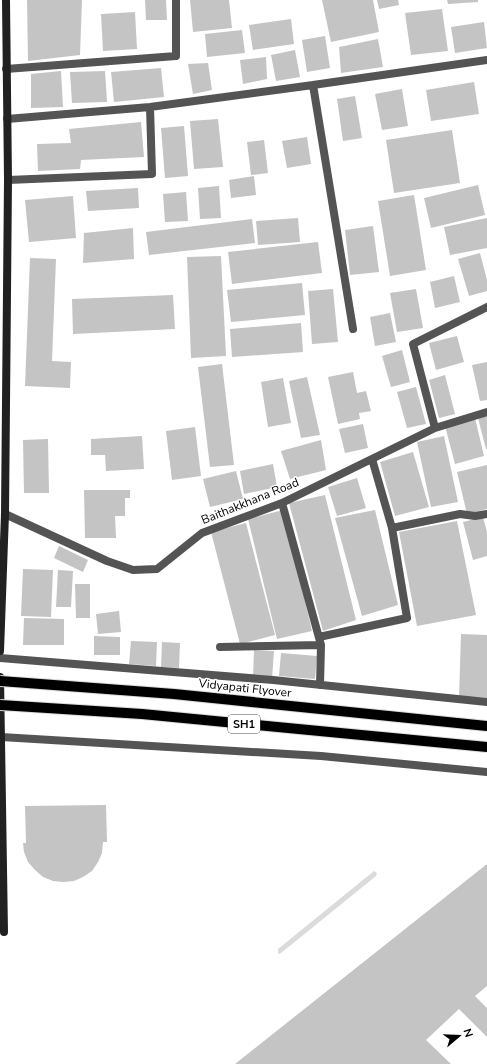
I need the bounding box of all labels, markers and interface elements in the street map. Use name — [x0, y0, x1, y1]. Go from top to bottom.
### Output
street label: Baithakkhana Road — [199, 474, 301, 528]
street label: Vidyapati Flyover — [197, 675, 293, 701]
road number: SH1 — [228, 715, 260, 733]
north arrow — [439, 1016, 479, 1056]
text: N — [460, 1027, 476, 1039]

